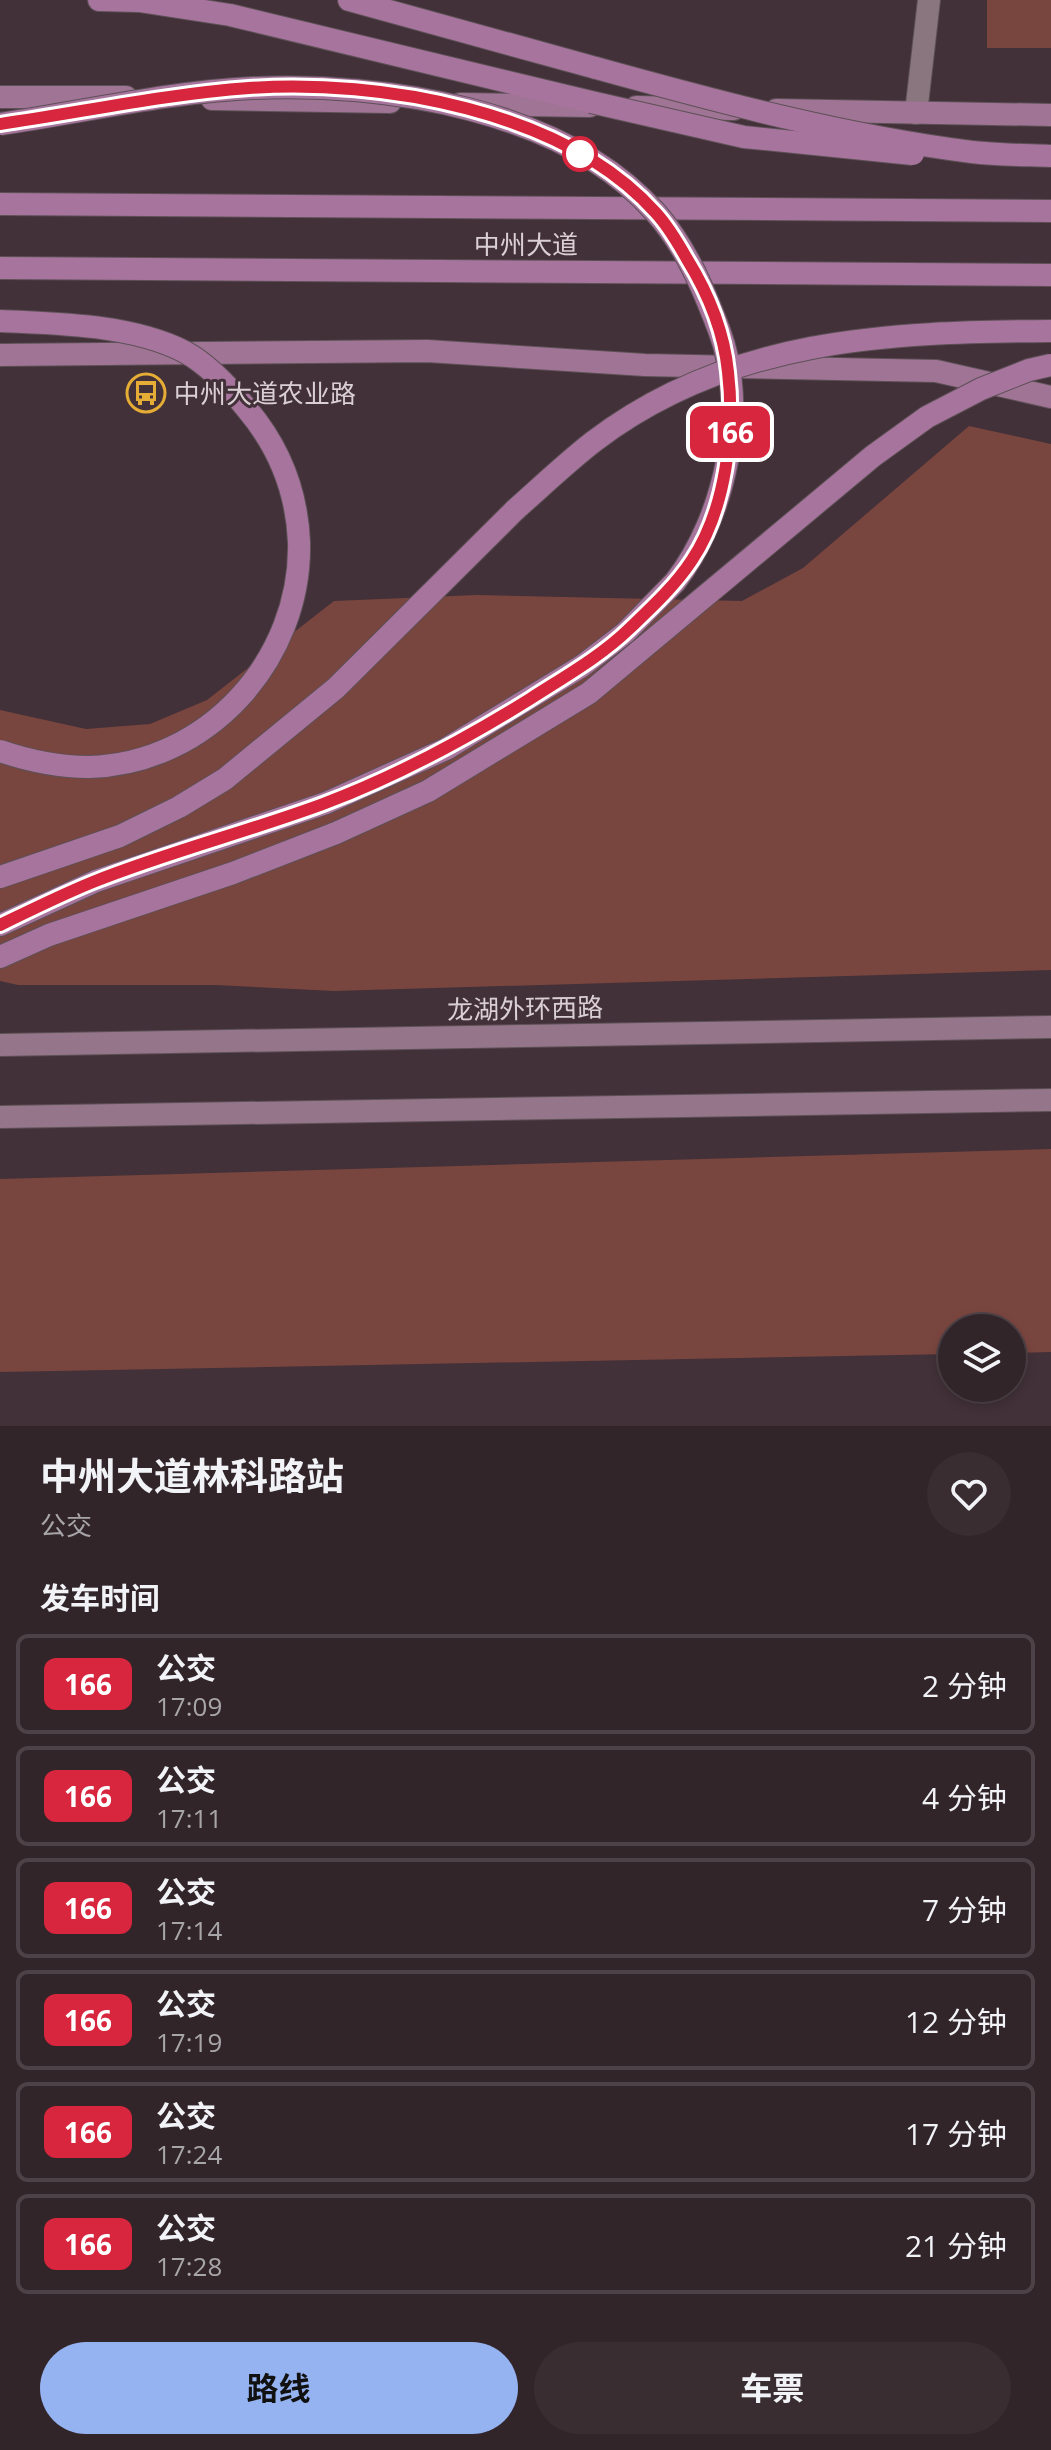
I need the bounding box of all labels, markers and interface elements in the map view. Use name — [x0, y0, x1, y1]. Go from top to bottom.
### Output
unlabelled marker — [563, 137, 597, 171]
street label: 中州大道 — [474, 226, 578, 262]
bus stop icon: 中州大道农业路 — [125, 372, 167, 414]
place label: 中州大道农业路 — [174, 375, 356, 411]
line badge: 166 — [684, 406, 776, 458]
text: 166 — [706, 413, 754, 451]
street label: 龙湖外环西路 — [447, 989, 603, 1027]
map controls — [938, 1314, 1026, 1402]
button: layers — [938, 1314, 1026, 1402]
text: 中州大道林科路站 — [40, 1449, 344, 1501]
button: heart — [927, 1452, 1011, 1536]
text: 公交 — [40, 1507, 92, 1543]
text: 发车时间 — [40, 1577, 160, 1618]
text: 公交 — [156, 1647, 216, 1688]
text: 166 — [64, 1665, 112, 1703]
text: 2 分钟 — [922, 1665, 1007, 1706]
text: 17:09 — [156, 1688, 222, 1724]
text: 公交 — [156, 1759, 216, 1800]
text: 166 — [64, 1777, 112, 1815]
text: 4 分钟 — [922, 1777, 1007, 1818]
text: 17:11 — [156, 1800, 222, 1836]
text: 公交 — [156, 1871, 216, 1912]
text: 166 — [64, 1889, 112, 1927]
text: 7 分钟 — [922, 1889, 1007, 1930]
text: 17:14 — [156, 1912, 222, 1948]
text: 公交 — [156, 1983, 216, 2024]
text: 166 — [64, 2001, 112, 2039]
text: 12 分钟 — [905, 2001, 1007, 2042]
text: 17:19 — [156, 2024, 222, 2060]
text: 公交 — [156, 2095, 216, 2136]
text: 166 — [64, 2113, 112, 2151]
text: 17 分钟 — [905, 2113, 1007, 2154]
text: 17:24 — [156, 2136, 222, 2172]
text: 公交 — [156, 2207, 216, 2248]
text: 166 — [64, 2225, 112, 2263]
text: 21 分钟 — [905, 2225, 1007, 2266]
text: 17:28 — [156, 2248, 222, 2284]
button: 路线 — [40, 2342, 518, 2434]
button: 车票 — [534, 2342, 1011, 2434]

